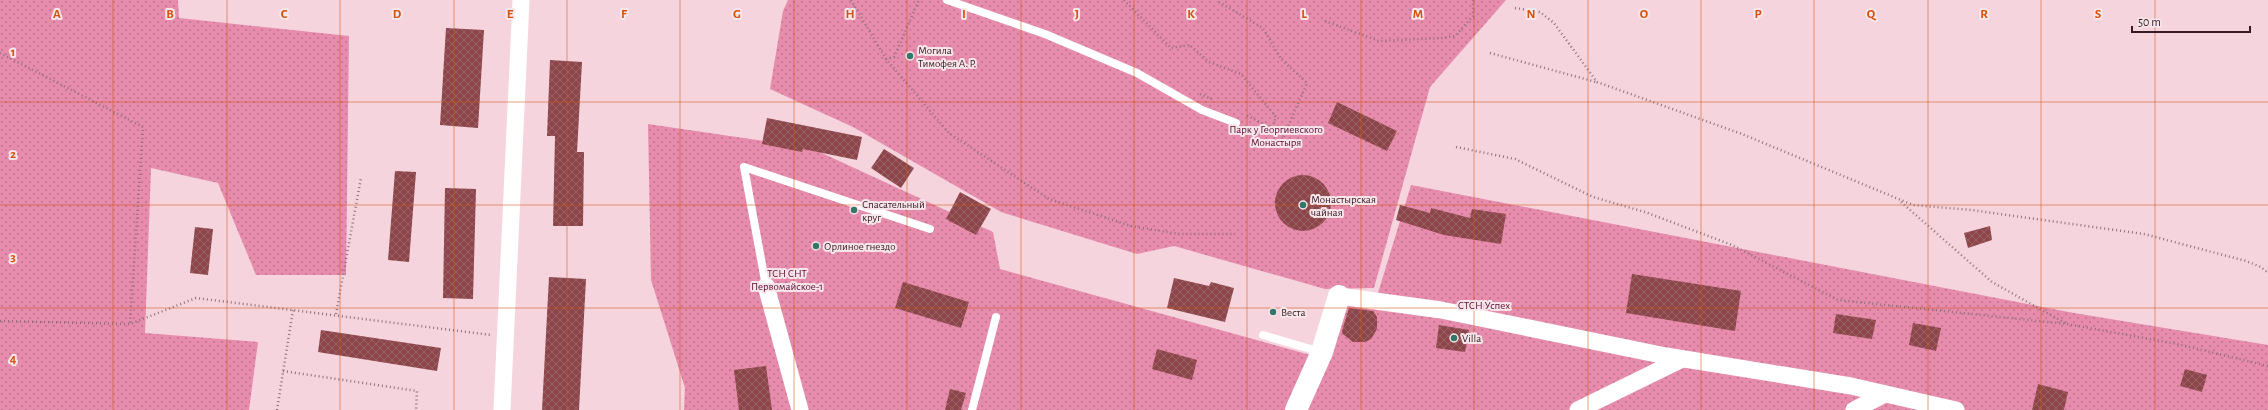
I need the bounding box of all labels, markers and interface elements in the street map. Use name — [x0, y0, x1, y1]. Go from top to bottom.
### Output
text: A — [53, 8, 61, 21]
text: B — [166, 8, 174, 21]
text: C — [281, 8, 288, 21]
text: D — [393, 8, 402, 21]
text: E — [507, 8, 514, 21]
text: F — [621, 8, 628, 21]
text: G — [733, 8, 741, 21]
text: H — [845, 8, 855, 21]
text: I — [962, 8, 966, 21]
text: J — [1075, 8, 1079, 21]
text: K — [1187, 8, 1195, 21]
text: L — [1301, 8, 1307, 21]
text: M — [1413, 8, 1423, 21]
text: N — [1526, 8, 1536, 21]
text: O — [1640, 8, 1649, 21]
text: P — [1754, 8, 1762, 21]
text: Q — [1867, 8, 1877, 21]
text: R — [1980, 8, 1988, 21]
text: S — [2095, 8, 2102, 21]
scale bar — [2132, 8, 2250, 34]
text: 50 m — [2138, 16, 2161, 28]
place label: Могила Тимофея А. Р. — [918, 45, 976, 69]
text: 1 — [11, 46, 15, 59]
marker: Могила Тимофея А. Р. — [905, 51, 915, 61]
park label: Парк у Георгиевского Монастыря — [1229, 124, 1323, 148]
text: 2 — [10, 148, 16, 161]
place label: Монастырская чайная — [1311, 194, 1376, 218]
place label: Спасательный круг — [862, 199, 925, 223]
marker: Монастырская чайная — [1298, 200, 1308, 210]
marker: Спасательный круг — [849, 205, 859, 215]
marker: Орлиное гнездо — [811, 241, 821, 251]
place label: Орлиное гнездо — [824, 241, 896, 252]
text: 3 — [10, 251, 16, 264]
park label: ТСН СНТ Первомайское-1 — [751, 268, 823, 292]
park label: СТСН Успех — [1458, 300, 1510, 311]
marker: Веста — [1268, 307, 1278, 317]
place label: Веста — [1281, 307, 1306, 318]
marker: Villa — [1449, 333, 1459, 343]
place label: Villa — [1462, 333, 1481, 344]
text: 4 — [10, 353, 17, 366]

